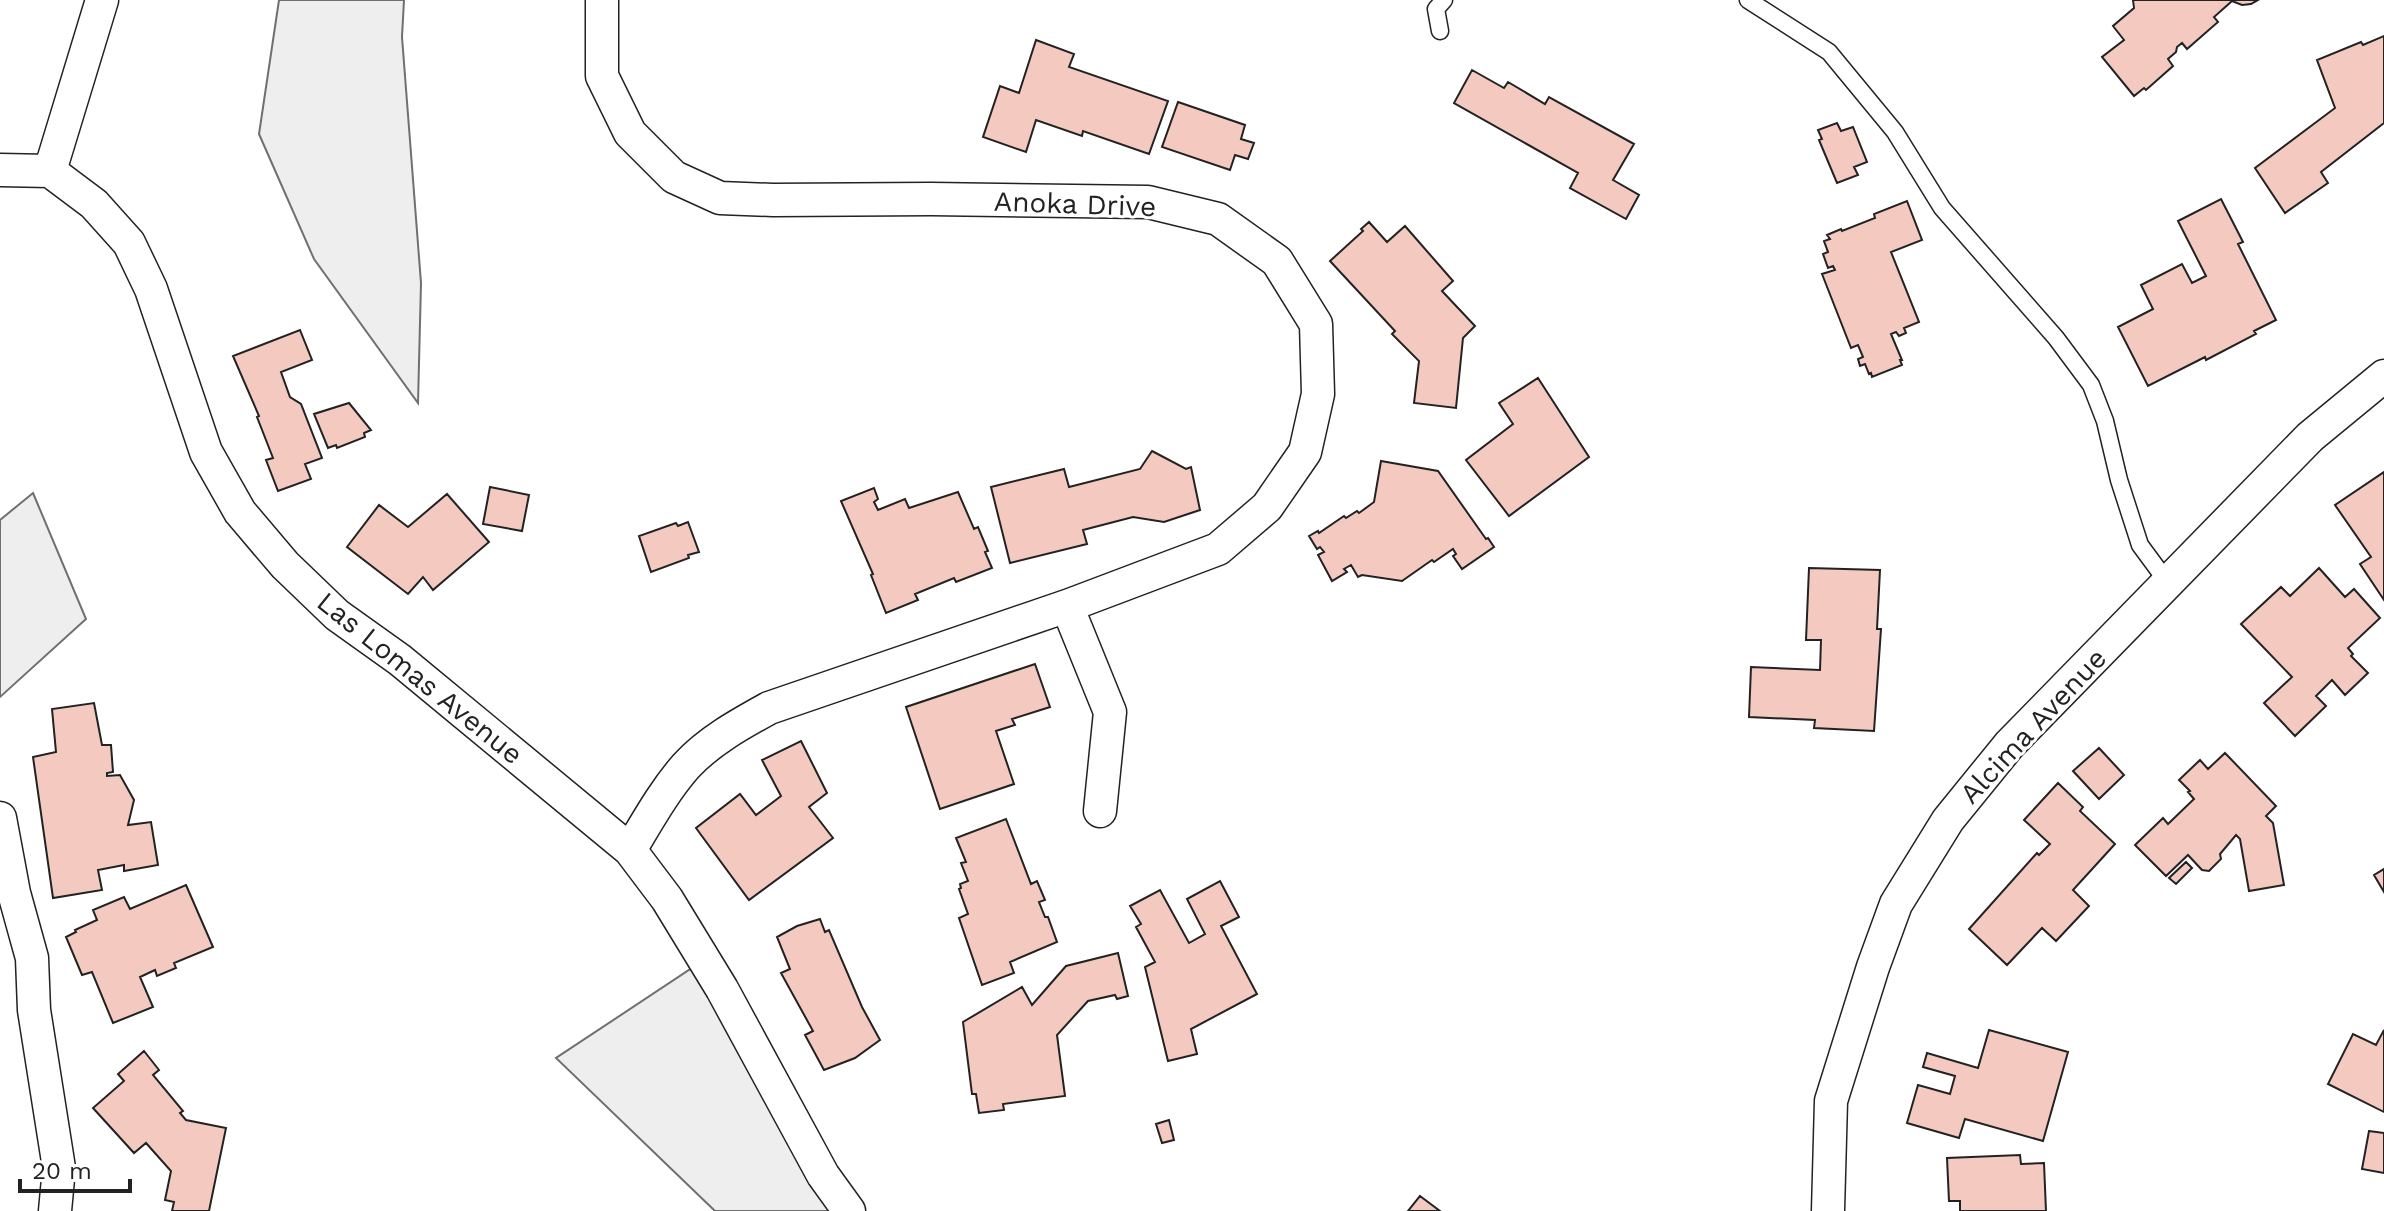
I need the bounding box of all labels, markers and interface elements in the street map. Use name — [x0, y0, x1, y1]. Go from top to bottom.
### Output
street label: Anoka Drive — [993, 185, 1157, 223]
street label: Las Lomas Avenue — [311, 585, 529, 771]
street label: Alcima Avenue — [1953, 642, 2113, 810]
scale bar — [20, 1143, 130, 1193]
text: 20 m — [32, 1157, 92, 1185]

